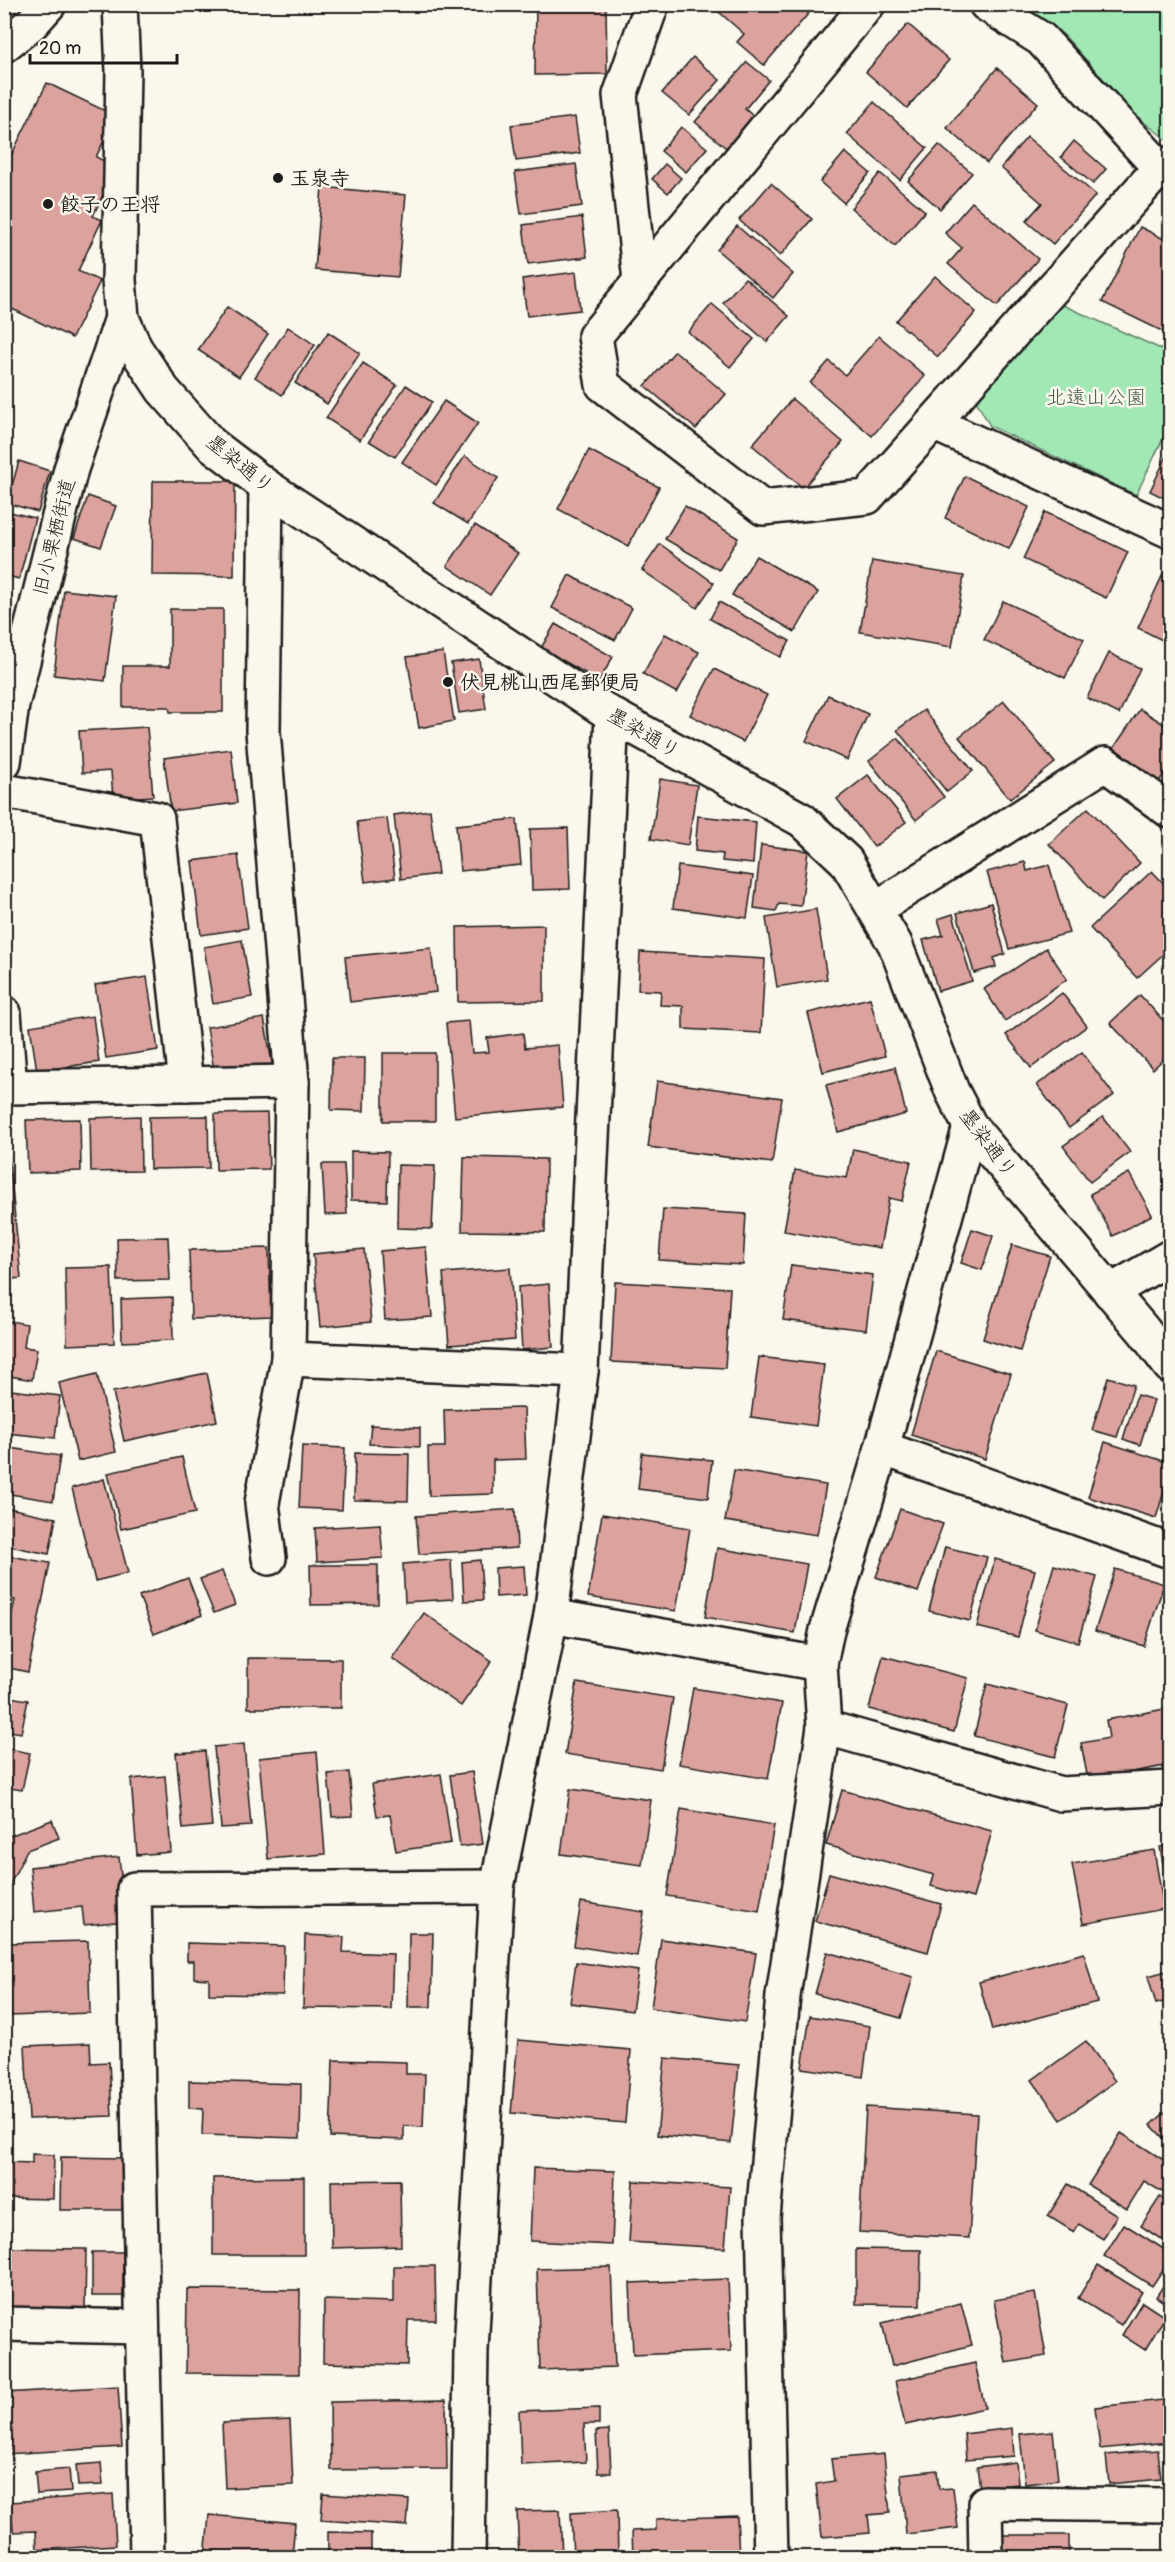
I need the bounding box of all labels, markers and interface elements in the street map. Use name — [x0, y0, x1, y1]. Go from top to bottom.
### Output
scale bar — [30, 27, 177, 65]
text: 20 m — [39, 37, 81, 60]
place label: 玉泉寺 — [290, 166, 350, 191]
marker: 玉泉寺 — [271, 171, 285, 185]
place label: 餃子の王将 — [60, 192, 160, 217]
marker: 餃子の王将 — [41, 197, 55, 211]
park label: 北遠山公園 — [1046, 385, 1146, 410]
street label: 墨染通り — [201, 429, 279, 499]
street label: 旧小栗栖街道 — [27, 476, 81, 598]
place label: 伏見桃山西尾郵便局 — [460, 670, 640, 695]
marker: 伏見桃山西尾郵便局 — [441, 675, 455, 689]
street label: 墨染通り — [603, 702, 685, 764]
street label: 墨染通り — [954, 1104, 1022, 1182]

